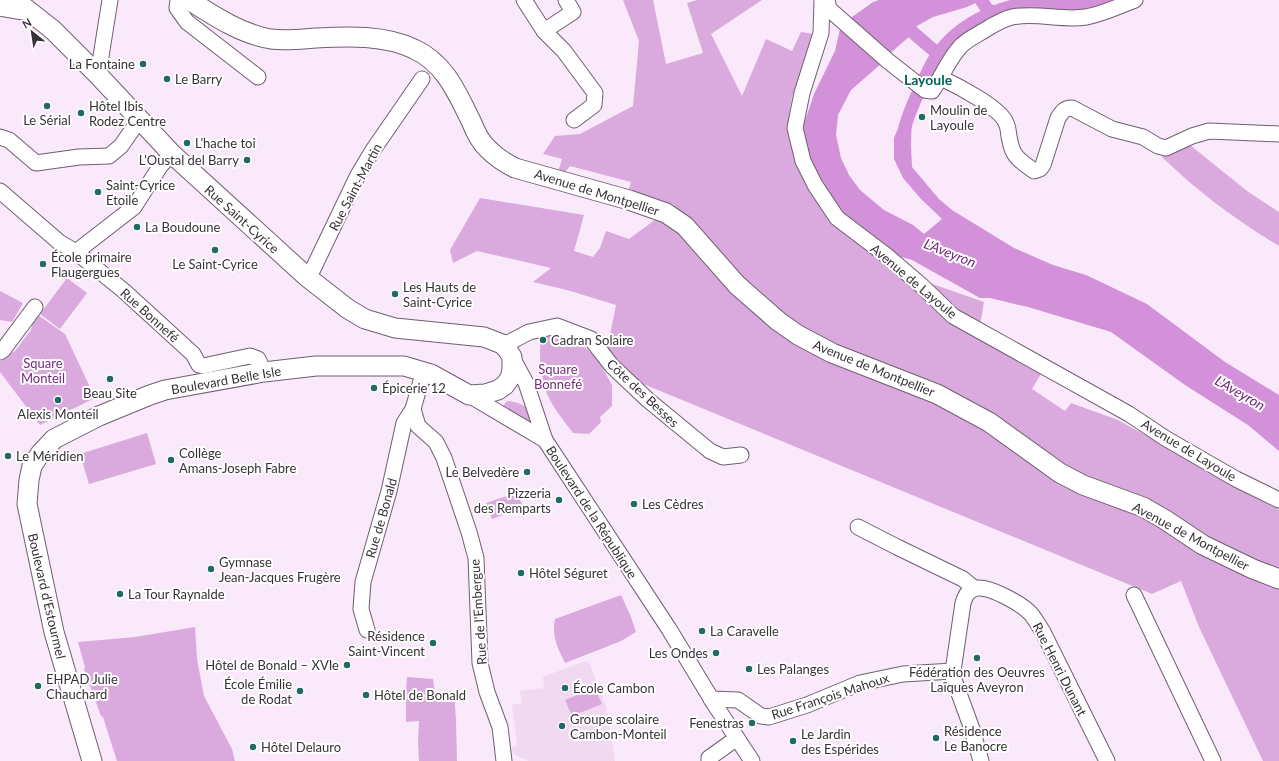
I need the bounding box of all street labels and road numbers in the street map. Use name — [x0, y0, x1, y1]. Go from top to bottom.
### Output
street label: Rue Saint-Martin — [325, 140, 385, 234]
street label: Avenue de Montpellier — [533, 165, 662, 219]
street label: Rue Saint-Cyrice — [202, 181, 283, 257]
street label: Avenue de Layoule — [868, 240, 961, 322]
street label: Rue Bonnefé — [117, 284, 183, 346]
street label: Avenue de Montpellier — [811, 336, 937, 400]
street label: Côte des Besses — [604, 356, 683, 431]
street label: Boulevard Belle Isle — [170, 362, 282, 398]
street label: Avenue de Layoule — [1139, 415, 1239, 485]
street label: Boulevard de la République — [543, 443, 641, 582]
street label: Rue de Bonald — [362, 476, 400, 560]
street label: Avenue de Montpellier — [1130, 498, 1252, 574]
street label: Boulevard d'Estourmel — [25, 532, 69, 660]
street label: Rue de l'Embergue — [466, 558, 490, 665]
street label: Rue Henri Dunant — [1030, 620, 1091, 719]
street label: Rue François Mahoux — [769, 669, 891, 723]

